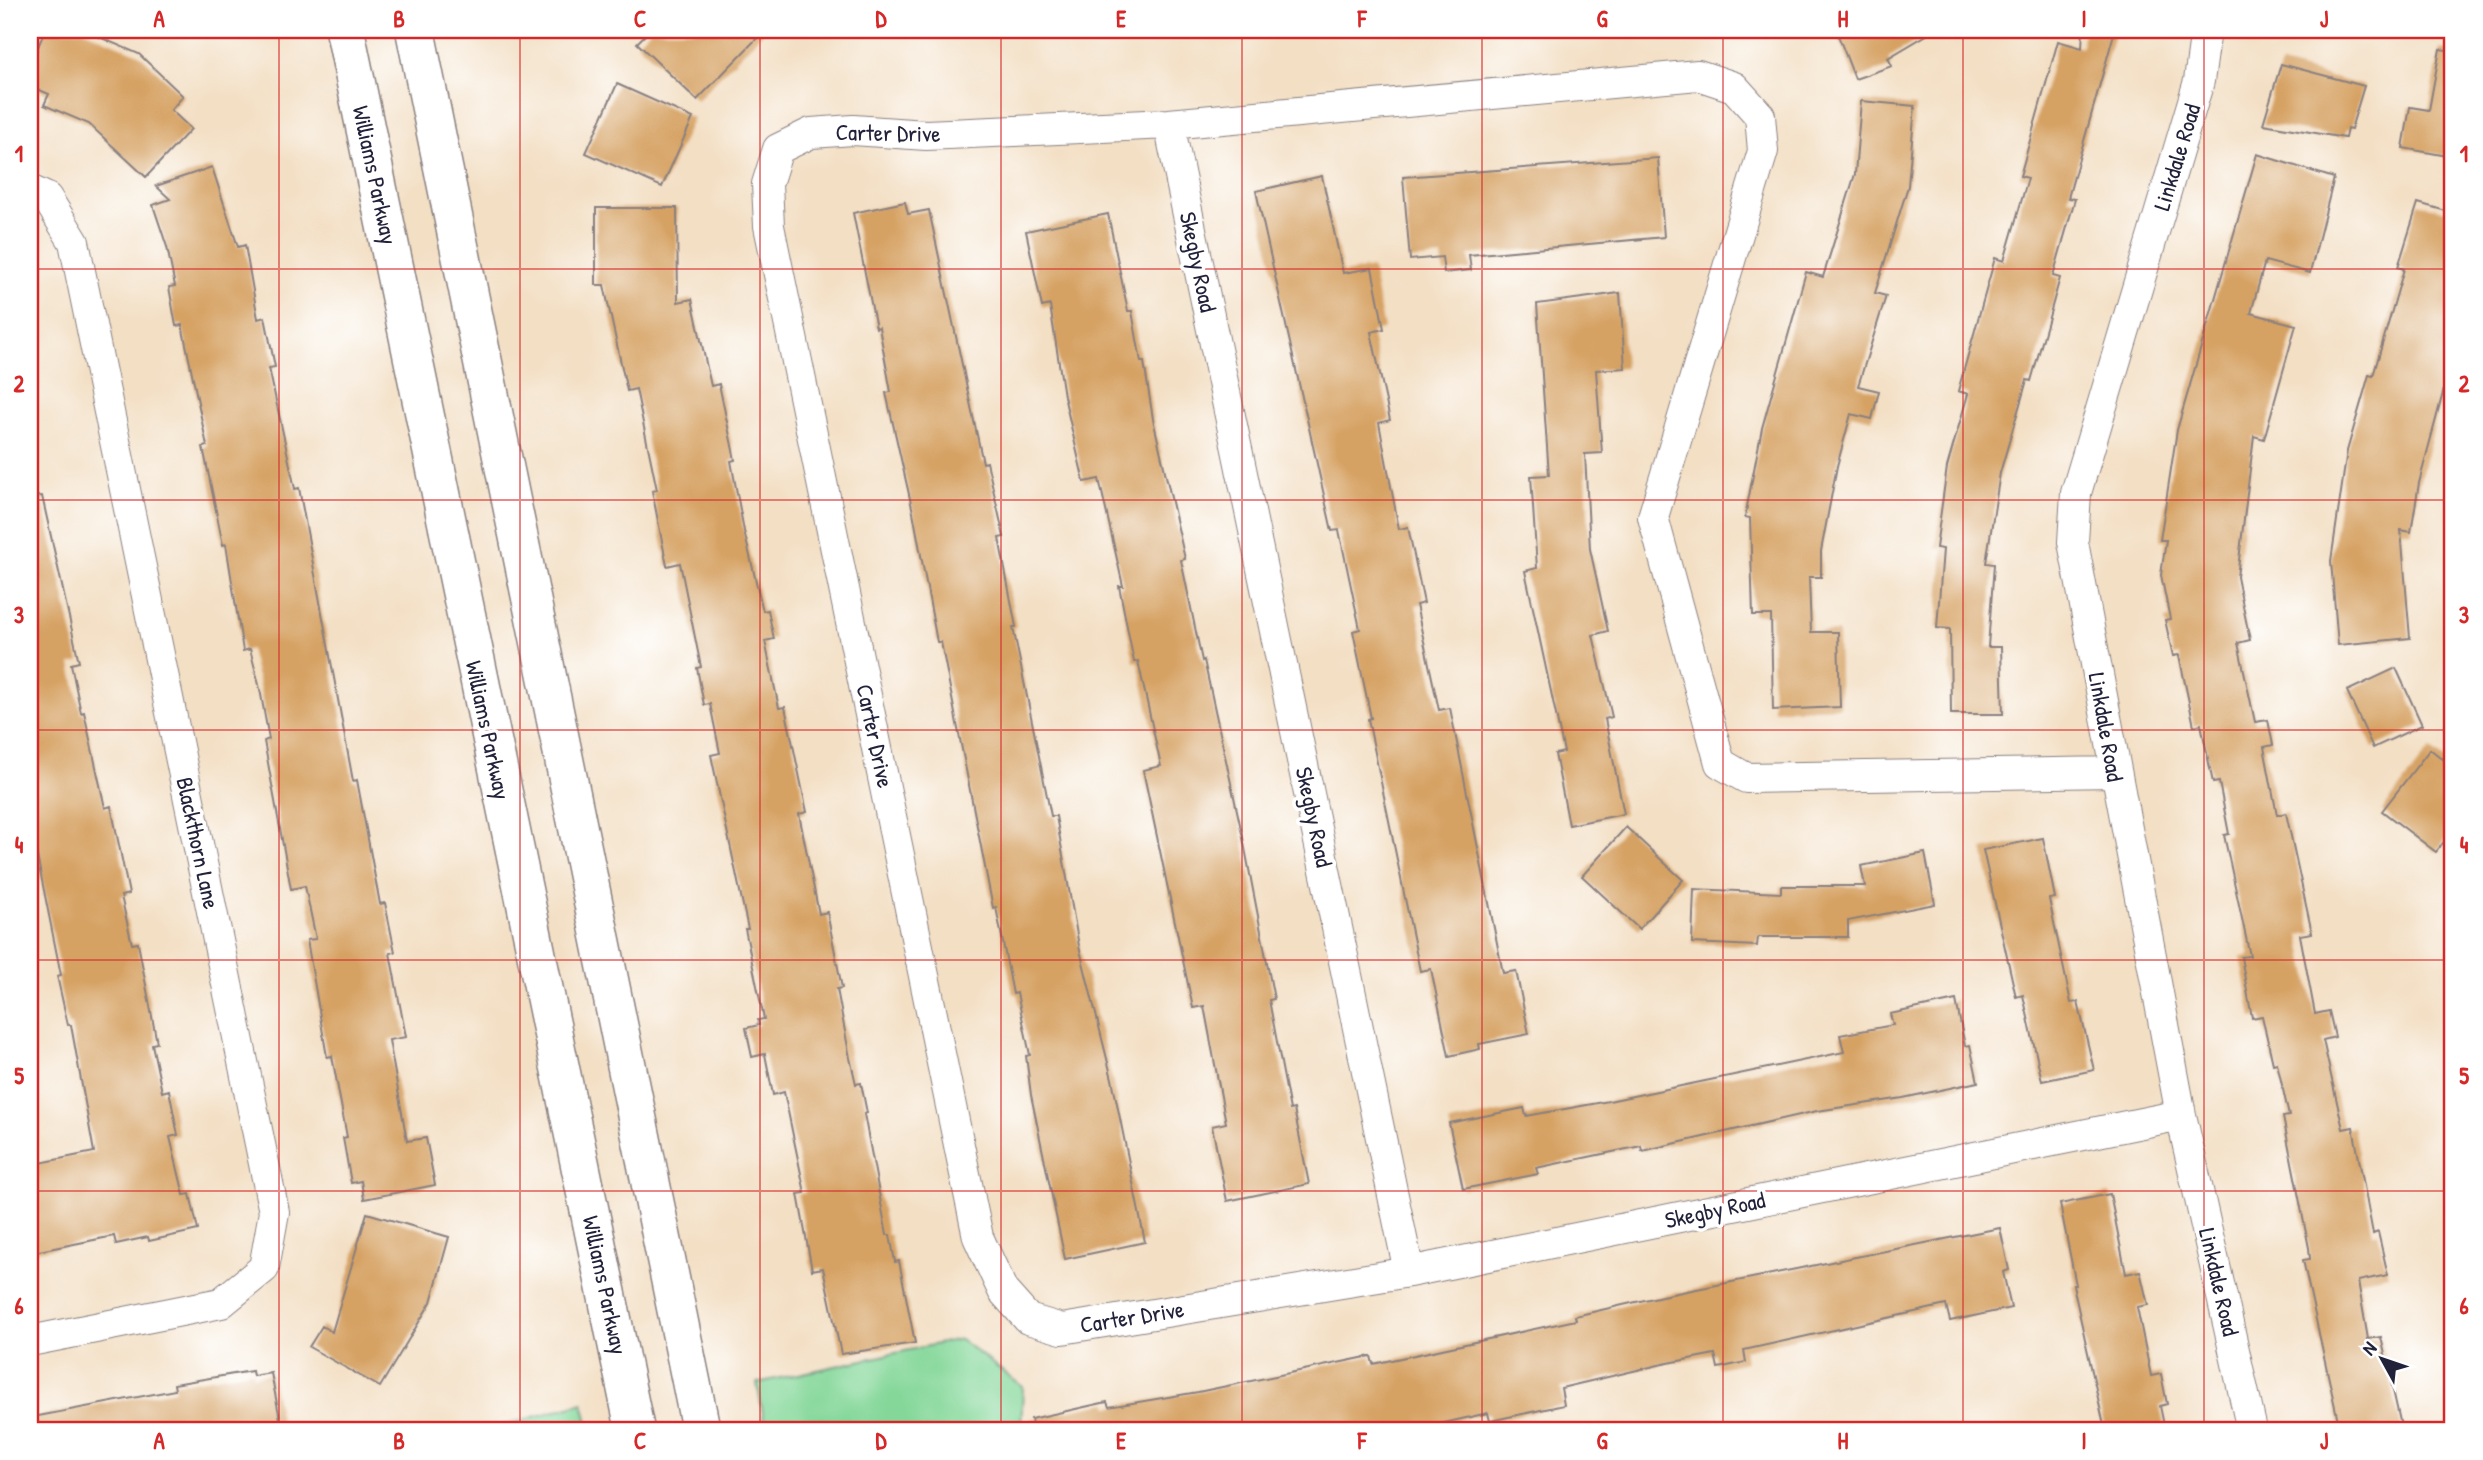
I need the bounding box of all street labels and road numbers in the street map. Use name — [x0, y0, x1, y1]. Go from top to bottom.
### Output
street label: Linkdale Road — [2146, 100, 2207, 214]
street label: Williams Parkway — [346, 103, 405, 247]
street label: Carter Drive — [835, 116, 941, 149]
street label: Skegby Road — [1173, 209, 1224, 315]
street label: Williams Parkway — [459, 658, 518, 802]
street label: Linkdale Road — [2082, 670, 2131, 784]
street label: Carter Drive — [849, 681, 902, 790]
street label: Skegby Road — [1289, 764, 1340, 870]
street label: Blackthorn Lane — [169, 774, 228, 912]
street label: Skegby Road — [1662, 1184, 1768, 1235]
street label: Williams Parkway — [576, 1213, 635, 1357]
street label: Linkdale Road — [2192, 1225, 2247, 1339]
street label: Carter Drive — [1078, 1293, 1186, 1340]

